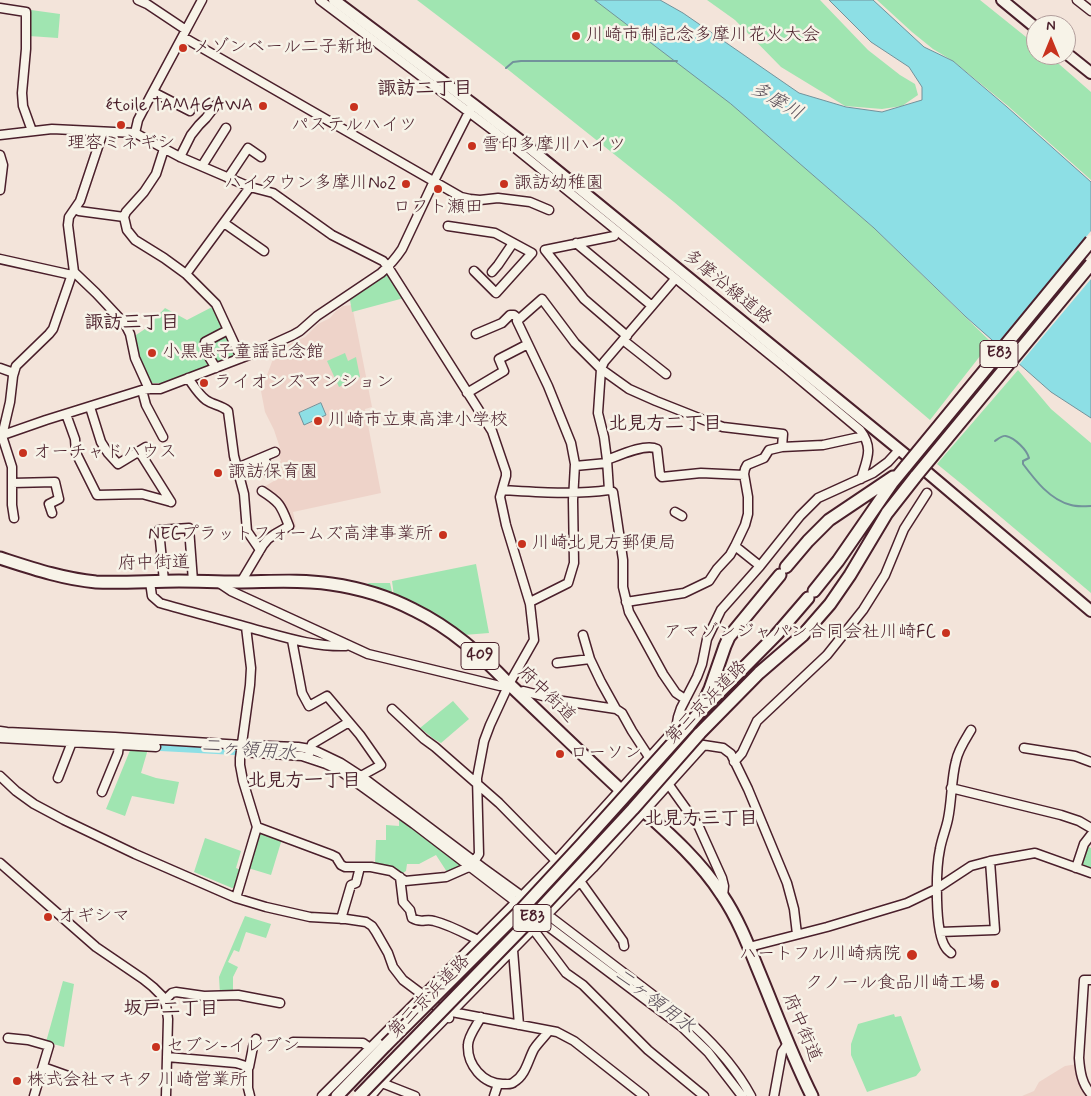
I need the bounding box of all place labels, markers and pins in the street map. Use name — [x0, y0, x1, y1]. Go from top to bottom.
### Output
place label: 川崎市制記念多摩川花火大会 — [586, 25, 820, 47]
marker: 川崎市制記念多摩川花火大会 — [570, 30, 582, 42]
place label: メゾンベール二子新地 — [193, 37, 373, 59]
marker: メゾンベール二子新地 — [177, 42, 189, 54]
place label: étoile TAMAGAWA — [105, 95, 253, 117]
marker: étoile TAMAGAWA — [257, 100, 269, 112]
marker: パステルハイツ — [348, 101, 360, 113]
place label: パステルハイツ — [291, 115, 417, 137]
marker: 理容ミネギシ — [115, 119, 127, 131]
place label: 理容ミネギシ — [67, 133, 175, 155]
place label: 雪印多摩川ハイツ — [482, 135, 626, 157]
marker: 雪印多摩川ハイツ — [466, 140, 478, 152]
place label: ハイタウン多摩川No2 — [224, 173, 396, 195]
place label: 諏訪幼稚園 — [514, 173, 604, 195]
marker: ハイタウン多摩川No2 — [400, 178, 412, 190]
marker: 諏訪幼稚園 — [498, 178, 510, 190]
marker: ロフト瀬田 — [432, 183, 444, 195]
place label: ロフト瀬田 — [393, 197, 483, 219]
place label: 小黒恵子童謡記念館 — [162, 342, 324, 364]
marker: 小黒恵子童謡記念館 — [146, 347, 158, 359]
place label: ライオンズマンション — [214, 372, 394, 394]
marker: ライオンズマンション — [198, 377, 210, 389]
place label: 川崎市立東高津小学校 — [328, 410, 508, 432]
marker: 川崎市立東高津小学校 — [312, 415, 324, 427]
place label: オーチャドハウス — [33, 442, 177, 464]
marker: オーチャドハウス — [17, 447, 29, 459]
place label: 諏訪保育園 — [228, 462, 318, 484]
marker: 諏訪保育園 — [212, 467, 224, 479]
place label: NECプラットフォームズ高津事業所 — [148, 524, 433, 546]
marker: NECプラットフォームズ高津事業所 — [437, 529, 449, 541]
place label: 川崎北見方郵便局 — [532, 533, 676, 555]
marker: 川崎北見方郵便局 — [516, 538, 528, 550]
place label: アマゾンジャパン合同会社川崎FC — [664, 622, 936, 644]
marker: アマゾンジャパン合同会社川崎FC — [940, 627, 952, 639]
place label: ローソン — [570, 743, 642, 765]
marker: ローソン — [554, 748, 566, 760]
place label: オギシマ — [58, 906, 130, 928]
marker: オギシマ — [42, 911, 54, 923]
place label: ハートフル川崎病院 — [739, 944, 901, 966]
marker: ハートフル川崎病院 — [905, 948, 919, 962]
place label: クノール食品川崎工場 — [805, 973, 985, 995]
marker: クノール食品川崎工場 — [989, 978, 1001, 990]
place label: セブン-イレブン — [166, 1036, 300, 1058]
marker: セブン-イレブン — [150, 1041, 162, 1053]
place label: 株式会社マキタ 川崎営業所 — [27, 1070, 248, 1092]
marker: 株式会社マキタ 川崎営業所 — [11, 1075, 23, 1087]

